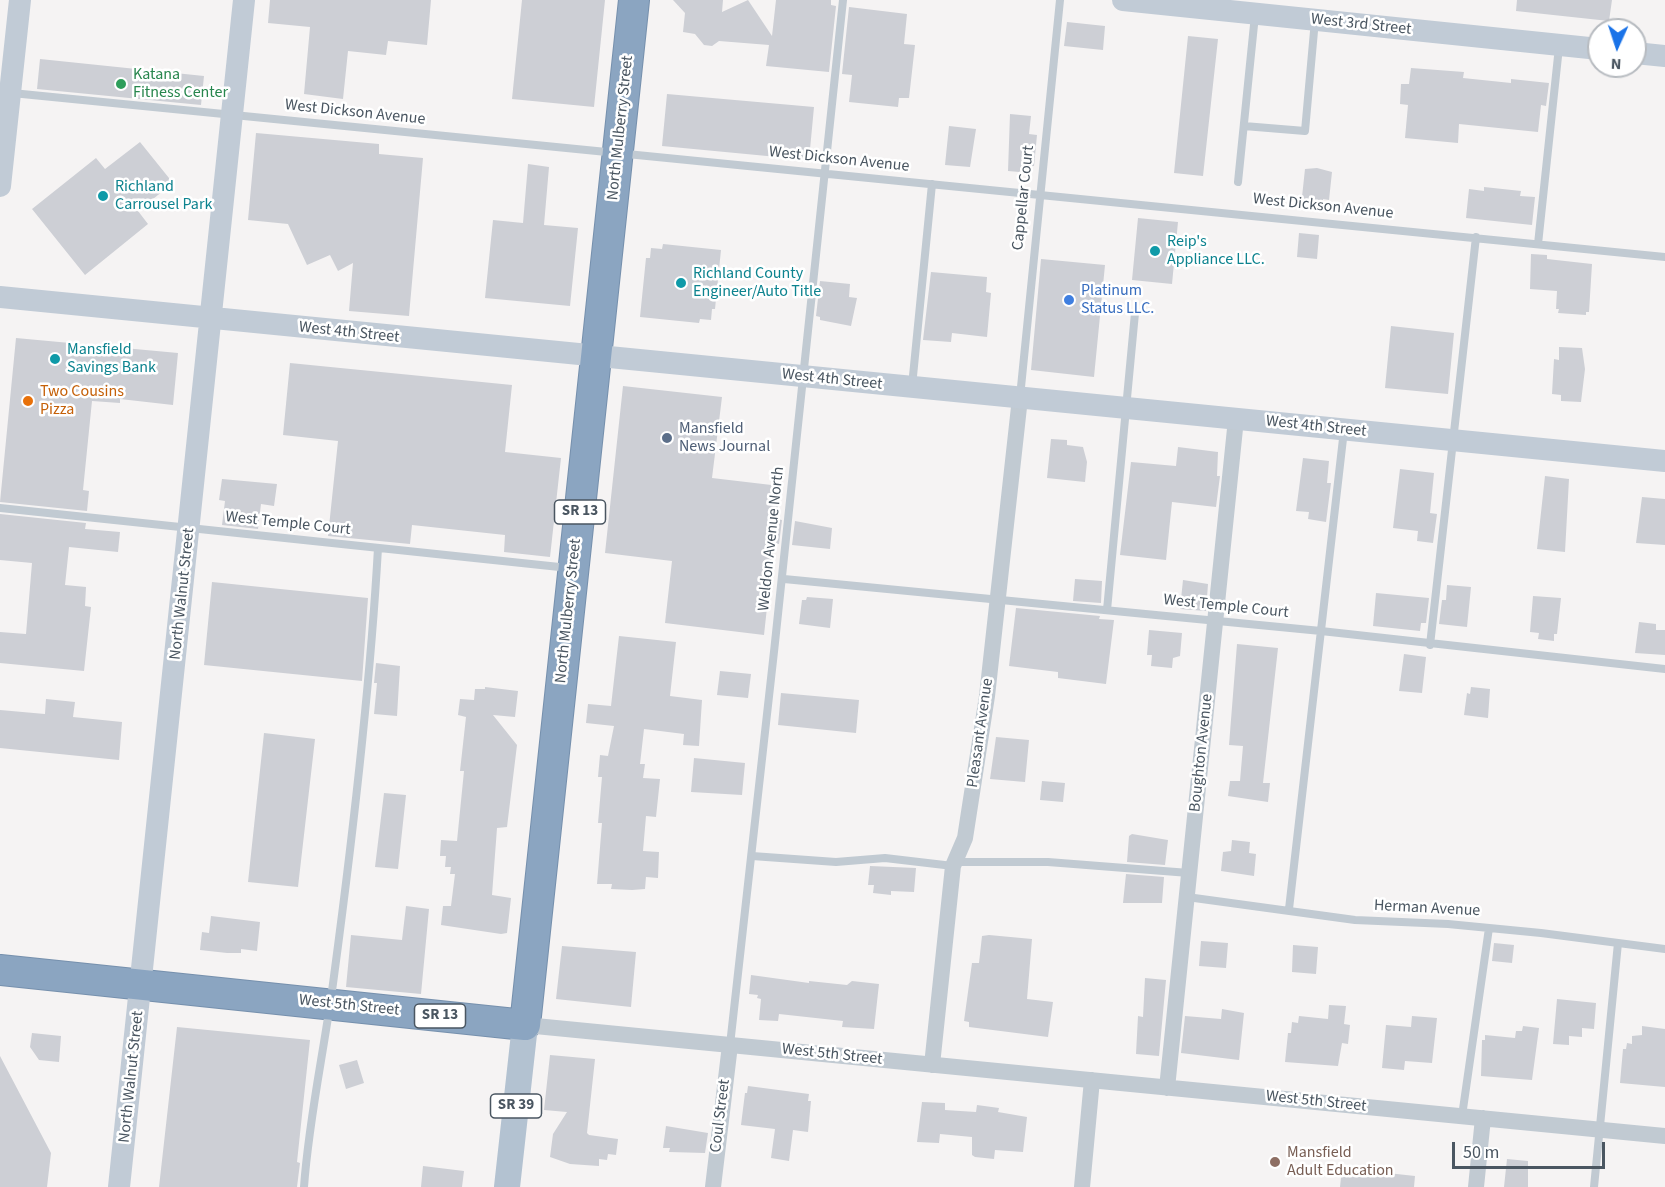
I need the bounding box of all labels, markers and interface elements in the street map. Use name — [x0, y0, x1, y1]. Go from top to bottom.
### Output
street label: West 3rd Street — [1310, 10, 1412, 40]
north arrow — [1587, 18, 1647, 78]
text: N — [1610, 53, 1622, 75]
street label: North Mulberry Street — [604, 55, 638, 201]
place label: Katana Fitness Center — [133, 65, 228, 103]
marker: Katana Fitness Center — [114, 77, 128, 91]
street label: West Dickson Avenue — [284, 96, 426, 130]
street label: West Dickson Avenue — [768, 143, 910, 177]
street label: Cappellar Court — [1009, 145, 1039, 251]
place label: Richland Carrousel Park — [115, 177, 212, 215]
marker: Richland Carrousel Park — [96, 189, 110, 203]
street label: West Dickson Avenue — [1252, 190, 1394, 224]
place label: Reip's Appliance LLC. — [1167, 232, 1265, 270]
marker: Reip's Appliance LLC. — [1148, 244, 1162, 258]
place label: Richland County Engineer/Auto Title — [693, 264, 821, 302]
marker: Richland County Engineer/Auto Title — [674, 276, 688, 290]
place label: Platinum Status LLC. — [1081, 281, 1154, 319]
marker: Platinum Status LLC. — [1062, 293, 1076, 307]
street label: West 4th Street — [298, 318, 400, 348]
place label: Mansfield Savings Bank — [67, 340, 156, 378]
marker: Mansfield Savings Bank — [48, 352, 62, 366]
street label: West 4th Street — [781, 365, 883, 395]
place label: Two Cousins Pizza — [40, 382, 124, 420]
marker: Two Cousins Pizza — [21, 394, 35, 408]
street label: West 4th Street — [1265, 412, 1367, 442]
place label: Mansfield News Journal — [679, 419, 770, 457]
marker: Mansfield News Journal — [660, 431, 674, 445]
street label: Weldon Avenue North — [755, 466, 789, 612]
road number: SR 13 — [554, 500, 606, 524]
street label: West Temple Court — [224, 508, 352, 540]
street label: North Walnut Street — [167, 527, 199, 661]
street label: North Mulberry Street — [552, 538, 586, 684]
street label: West Temple Court — [1162, 591, 1290, 623]
street label: Pleasant Avenue — [964, 677, 998, 789]
street label: Boughton Avenue — [1186, 693, 1218, 813]
street label: Herman Avenue — [1373, 897, 1481, 921]
street label: West 5th Street — [298, 991, 400, 1021]
road number: SR 13 — [414, 1004, 466, 1028]
street label: North Walnut Street — [116, 1010, 148, 1144]
street label: West 5th Street — [781, 1040, 883, 1070]
street label: Coul Street — [707, 1078, 735, 1154]
street label: West 5th Street — [1265, 1087, 1367, 1117]
road number: SR 39 — [490, 1094, 542, 1118]
scale bar — [1455, 1130, 1608, 1168]
text: 50 m — [1463, 1140, 1499, 1165]
place label: Mansfield Adult Education — [1287, 1143, 1394, 1181]
marker: Mansfield Adult Education — [1268, 1155, 1282, 1169]

